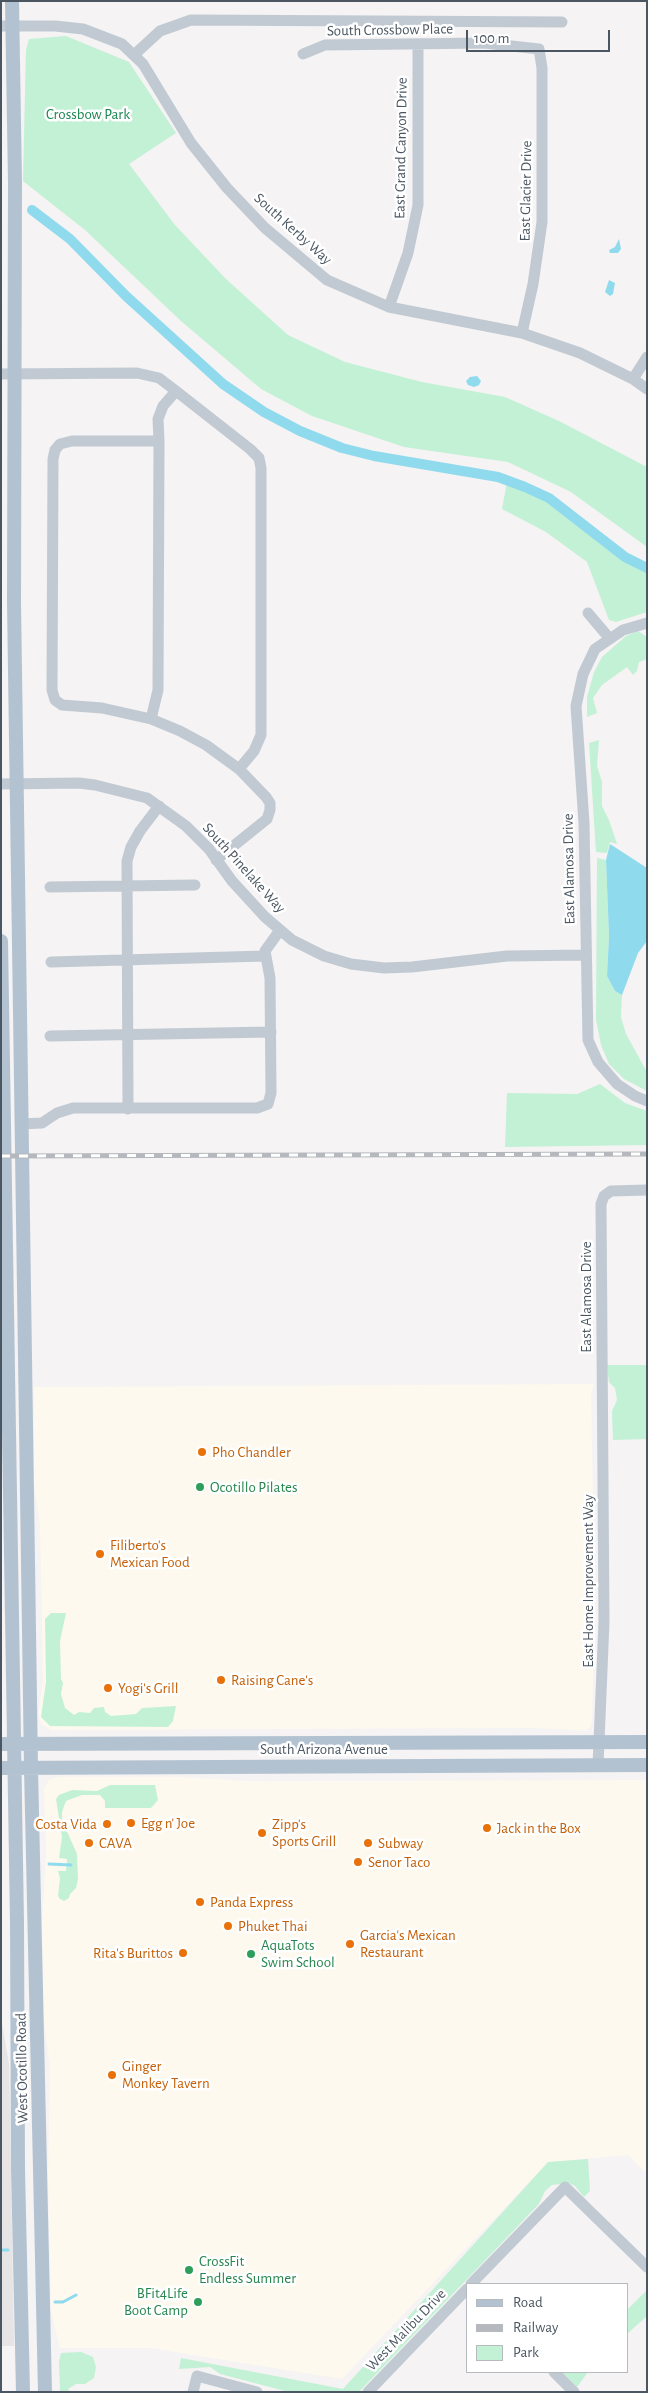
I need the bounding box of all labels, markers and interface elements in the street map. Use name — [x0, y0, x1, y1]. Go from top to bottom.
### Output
street label: South Crossbow Place — [327, 20, 453, 40]
scale bar — [468, 20, 612, 52]
text: 100 m — [474, 31, 509, 46]
street label: East Grand Canyon Drive — [391, 77, 411, 219]
park label: Crossbow Park — [46, 105, 130, 123]
street label: East Glacier Drive — [516, 140, 536, 242]
street label: South Kerby Way — [250, 189, 336, 269]
street label: East Alamosa Drive — [559, 813, 579, 925]
street label: South Pinelake Way — [199, 819, 289, 917]
street label: East Alamosa Drive — [577, 1241, 595, 1353]
place label: Pho Chandler — [212, 1443, 291, 1461]
marker: Pho Chandler — [196, 1446, 208, 1458]
place label: Ocotillo Pilates — [210, 1478, 297, 1496]
marker: Ocotillo Pilates — [194, 1481, 206, 1493]
street label: East Home Improvement Way — [579, 1494, 597, 1668]
place label: Filiberto's Mexican Food — [110, 1536, 190, 1571]
marker: Filiberto's Mexican Food — [94, 1548, 106, 1560]
place label: Raising Cane's — [231, 1671, 313, 1689]
marker: Raising Cane's — [215, 1674, 227, 1686]
place label: Yogi's Grill — [118, 1679, 178, 1697]
marker: Yogi's Grill — [102, 1682, 114, 1694]
street label: South Arizona Avenue — [260, 1740, 388, 1758]
place label: Egg n' Joe — [141, 1814, 195, 1832]
place label: Costa Vida — [36, 1815, 97, 1833]
place label: Zipp's Sports Grill — [272, 1815, 336, 1850]
marker: Egg n' Joe — [125, 1817, 137, 1829]
marker: Costa Vida — [101, 1818, 113, 1830]
place label: Jack in the Box — [497, 1819, 581, 1837]
marker: Jack in the Box — [481, 1822, 493, 1834]
marker: Zipp's Sports Grill — [256, 1827, 268, 1839]
place label: CAVA — [99, 1834, 132, 1852]
place label: Subway — [378, 1834, 423, 1852]
marker: CAVA — [83, 1837, 95, 1849]
marker: Subway — [362, 1837, 374, 1849]
place label: Senor Taco — [368, 1853, 430, 1871]
marker: Senor Taco — [352, 1856, 364, 1868]
place label: Panda Express — [210, 1893, 293, 1911]
marker: Panda Express — [194, 1896, 206, 1908]
place label: Phuket Thai — [238, 1917, 308, 1935]
marker: Phuket Thai — [222, 1920, 234, 1932]
place label: Garcia's Mexican Restaurant — [360, 1926, 456, 1961]
place label: AquaTots Swim School — [261, 1936, 335, 1971]
marker: Garcia's Mexican Restaurant — [344, 1938, 356, 1950]
place label: Rita's Burittos — [93, 1944, 173, 1962]
marker: Rita's Burittos — [177, 1947, 189, 1959]
marker: AquaTots Swim School — [245, 1948, 257, 1960]
street label: West Ocotillo Road — [12, 2013, 32, 2123]
place label: Ginger Monkey Tavern — [122, 2057, 210, 2092]
marker: Ginger Monkey Tavern — [106, 2069, 118, 2081]
place label: CrossFit Endless Summer — [199, 2252, 296, 2287]
marker: CrossFit Endless Summer — [183, 2264, 195, 2276]
legend — [466, 2283, 628, 2373]
place label: BFit4Life Boot Camp — [124, 2284, 188, 2319]
street label: West Malibu Drive — [362, 2285, 450, 2375]
text: Road — [513, 2295, 543, 2310]
marker: BFit4Life Boot Camp — [192, 2296, 204, 2308]
text: Railway — [513, 2320, 558, 2335]
text: Park — [513, 2345, 539, 2360]

